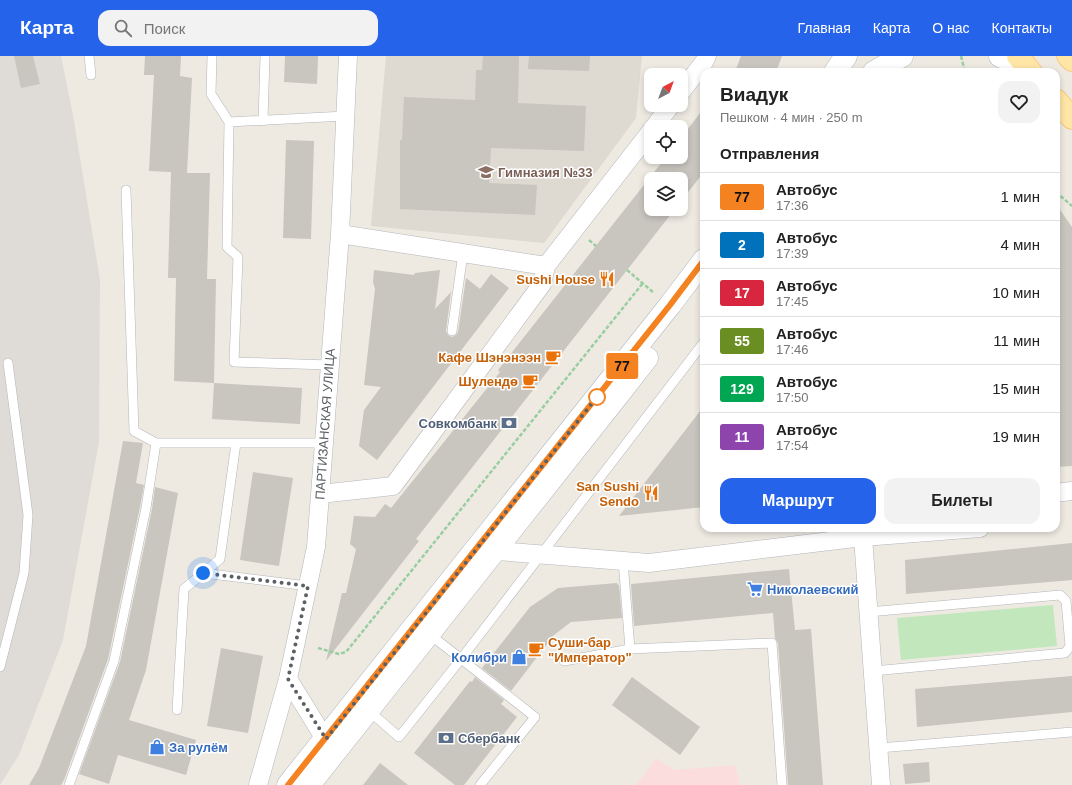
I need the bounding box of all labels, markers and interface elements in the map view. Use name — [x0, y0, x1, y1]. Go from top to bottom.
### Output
search box — [98, 10, 378, 46]
text: Карта — [20, 17, 74, 38]
icon: search — [112, 17, 134, 39]
text: Поиск — [144, 20, 185, 37]
text: Главная — [797, 20, 851, 36]
text: Карта — [873, 20, 910, 36]
text: О нас — [932, 20, 970, 36]
text: Контакты — [992, 20, 1052, 36]
north arrow — [644, 68, 688, 112]
map controls — [644, 68, 688, 216]
button: heart — [998, 81, 1040, 123]
text: Виадук — [720, 84, 788, 105]
text: Пешком · 4 мин · 250 m — [720, 110, 862, 125]
button: locate — [644, 120, 688, 164]
text: Отправления — [720, 145, 819, 162]
school or university icon: Гимназия №33 — [477, 163, 495, 181]
place label: Гимназия №33 — [498, 165, 593, 180]
button: layers — [644, 172, 688, 216]
text: Автобус — [776, 181, 838, 198]
text: 1 мин — [1001, 188, 1040, 205]
text: 77 — [734, 189, 750, 205]
text: 17:36 — [776, 198, 809, 213]
text: Автобус — [776, 229, 838, 246]
text: 4 мин — [1001, 236, 1040, 253]
text: 2 — [738, 237, 746, 253]
text: 17:39 — [776, 246, 809, 261]
restaurant icon: Sushi House — [598, 270, 616, 288]
place label: Sushi House — [516, 272, 595, 287]
text: Автобус — [776, 277, 838, 294]
text: 10 мин — [992, 284, 1040, 301]
text: 17 — [734, 285, 750, 301]
text: 17:45 — [776, 294, 809, 309]
text: Автобус — [776, 325, 838, 342]
text: 11 мин — [993, 332, 1040, 349]
text: 55 — [734, 333, 750, 349]
text: 17:46 — [776, 342, 809, 357]
street label: ПАРТИЗАНСКАЯ УЛИЦА — [312, 347, 338, 500]
cafe icon: Кафе Шэнэнээн — [544, 348, 562, 366]
place label: Кафе Шэнэнээн — [438, 350, 541, 365]
line badge: 77 — [604, 353, 640, 379]
text: 77 — [614, 358, 630, 374]
cafe icon: Шулендө — [521, 372, 539, 390]
text: Автобус — [776, 373, 838, 390]
place label: Шулендө — [459, 374, 518, 389]
text: 15 мин — [992, 380, 1040, 397]
text: 129 — [730, 381, 754, 397]
unlabelled marker — [588, 388, 606, 406]
text: 17:50 — [776, 390, 809, 405]
bank icon: Совкомбанк — [500, 414, 518, 432]
place label: Совкомбанк — [419, 416, 497, 431]
text: Автобус — [776, 421, 838, 438]
text: 19 мин — [992, 428, 1040, 445]
text: 11 — [735, 429, 749, 445]
text: 17:54 — [776, 438, 809, 453]
button: Маршрут — [720, 478, 876, 524]
button: Билеты — [884, 478, 1040, 524]
place label: San Sushi Sendo — [576, 479, 639, 509]
restaurant icon: San Sushi Sendo — [642, 484, 660, 502]
your location — [193, 563, 213, 583]
supermarket icon: Николаевский — [746, 580, 764, 598]
place label: Николаевский — [767, 582, 858, 597]
place label: Суши-бар "Император" — [548, 635, 632, 665]
cafe icon: Суши-бар "Император" — [527, 640, 545, 658]
shop icon: Колибри — [510, 648, 528, 666]
place label: Колибри — [451, 650, 507, 665]
bank icon: Сбербанк — [437, 729, 455, 747]
place label: Сбербанк — [458, 731, 521, 746]
shop icon: За рулём — [148, 738, 166, 756]
place label: За рулём — [169, 740, 228, 755]

